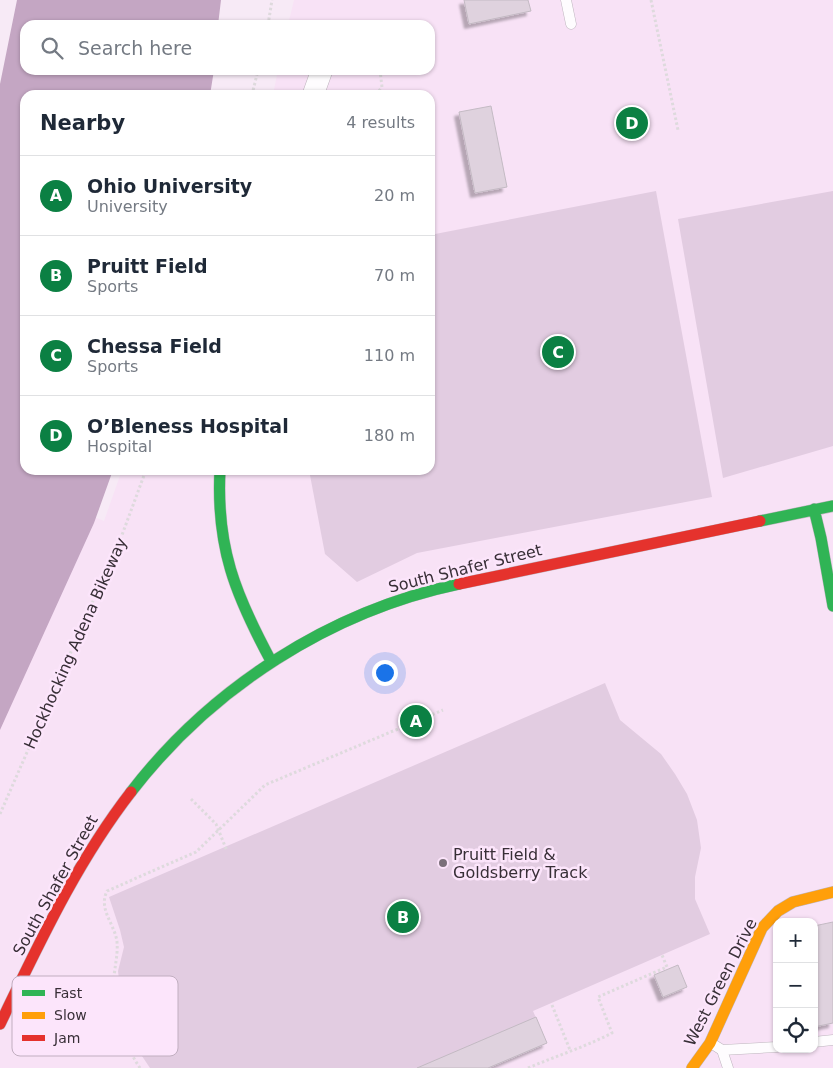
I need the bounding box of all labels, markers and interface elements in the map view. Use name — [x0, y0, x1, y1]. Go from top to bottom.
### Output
search box — [20, 20, 435, 75]
icon: search — [38, 34, 66, 62]
text: Search here — [78, 37, 192, 59]
pin: D — [616, 104, 648, 142]
text: Nearby — [40, 111, 125, 135]
text: 4 results — [346, 113, 415, 132]
text: Ohio University — [87, 175, 252, 197]
text: A — [50, 186, 62, 205]
text: 20 m — [374, 186, 415, 205]
text: University — [87, 197, 168, 216]
text: Pruitt Field — [87, 255, 208, 277]
text: B — [50, 266, 62, 285]
text: 70 m — [374, 266, 415, 285]
text: Sports — [87, 277, 138, 296]
pin: C — [542, 333, 574, 371]
text: Chessa Field — [87, 335, 222, 357]
text: C — [50, 346, 62, 365]
text: 110 m — [364, 346, 415, 365]
text: Sports — [87, 357, 138, 376]
text: O’Bleness Hospital — [87, 415, 289, 437]
text: D — [49, 426, 63, 445]
text: 180 m — [364, 426, 415, 445]
text: Hospital — [87, 437, 152, 456]
street label: Hockhocking Adena Bikeway — [20, 534, 131, 752]
street label: South Shafer Street — [386, 540, 544, 597]
your location — [372, 660, 398, 686]
pin: A — [400, 702, 432, 740]
street label: South Shafer Street — [9, 812, 102, 959]
place label: Pruitt Field & Goldsberry Track — [453, 845, 588, 882]
marker: Pruitt Field & Goldsberry Track — [437, 857, 449, 869]
pin: B — [387, 898, 419, 936]
street label: West Green Drive — [680, 915, 761, 1049]
map controls — [773, 918, 818, 1053]
button: + — [773, 918, 818, 963]
button: − — [773, 963, 818, 1008]
legend — [12, 976, 178, 1056]
text: Fast — [54, 985, 83, 1001]
text: Slow — [54, 1007, 87, 1023]
button: locate — [773, 1008, 818, 1053]
text: Jam — [53, 1030, 80, 1046]

